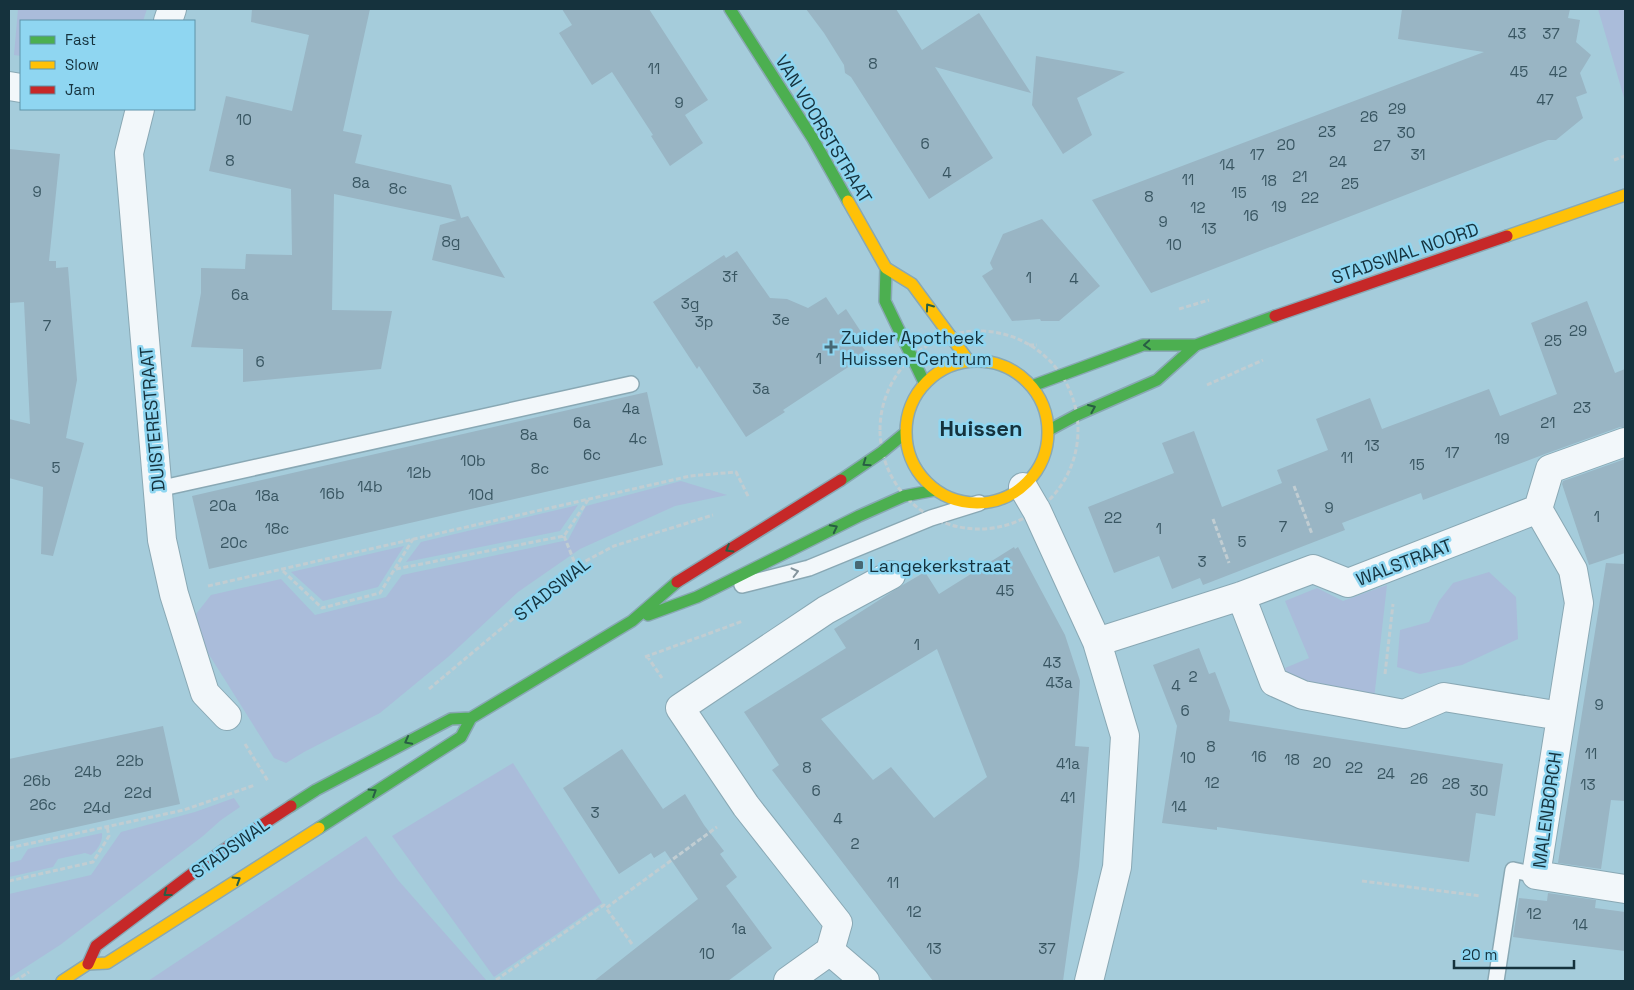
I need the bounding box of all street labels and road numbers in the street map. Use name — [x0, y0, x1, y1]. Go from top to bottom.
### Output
street label: VAN VOORSTSTRAAT — [771, 51, 878, 208]
street label: STADSWAL NOORD — [1328, 217, 1482, 289]
street label: DUISTERESTRAAT — [134, 345, 170, 492]
street label: WALSTRAAT — [1353, 533, 1456, 591]
street label: STADSWAL — [509, 552, 595, 626]
street label: MALENBORCH — [1527, 750, 1567, 870]
street label: STADSWAL — [186, 813, 274, 883]

